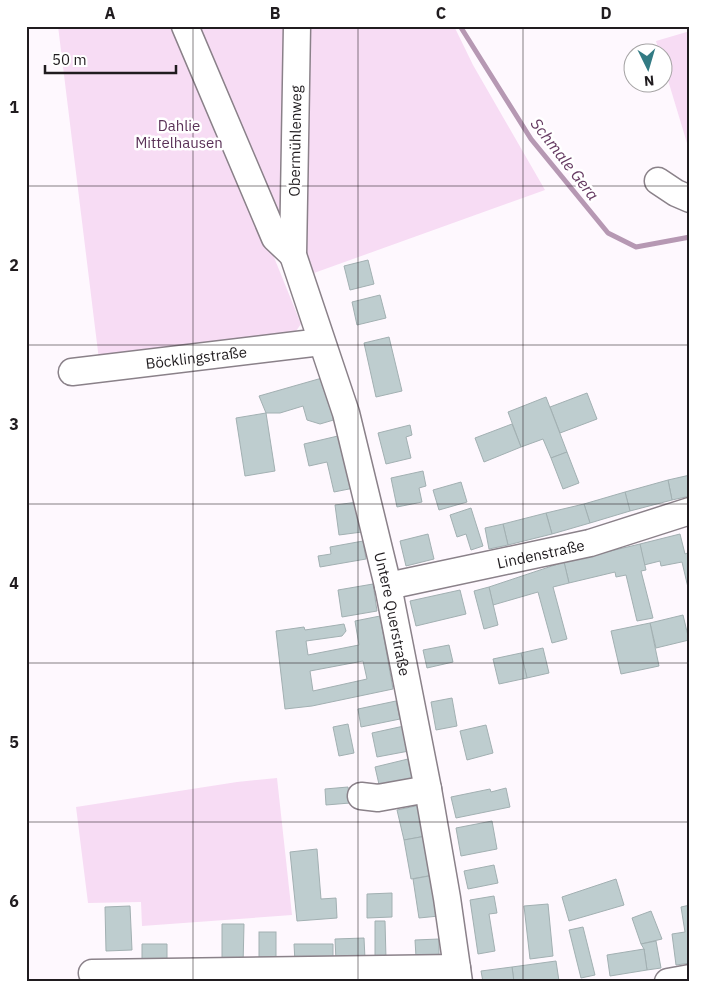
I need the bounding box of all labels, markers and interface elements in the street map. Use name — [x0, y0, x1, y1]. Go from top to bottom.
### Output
text: A — [105, 3, 116, 23]
text: B — [270, 3, 281, 23]
text: C — [436, 3, 446, 23]
text: D — [600, 3, 612, 23]
scale bar — [45, 42, 176, 74]
north arrow — [624, 42, 674, 92]
text: 50 m — [52, 50, 87, 69]
text: N — [643, 72, 655, 90]
street label: Obermühlenweg — [285, 85, 305, 197]
text: 1 — [9, 97, 19, 117]
water label: Schmale Gera — [527, 114, 603, 204]
park label: Dahlie Mittelhausen — [135, 116, 223, 152]
text: 2 — [9, 255, 19, 275]
street label: Böcklingstraße — [144, 342, 248, 373]
text: 3 — [9, 414, 19, 434]
street label: Lindenstraße — [495, 535, 586, 572]
street label: Untere Querstraße — [371, 550, 415, 677]
text: 4 — [9, 573, 19, 593]
text: 5 — [9, 732, 19, 752]
text: 6 — [9, 891, 19, 911]

